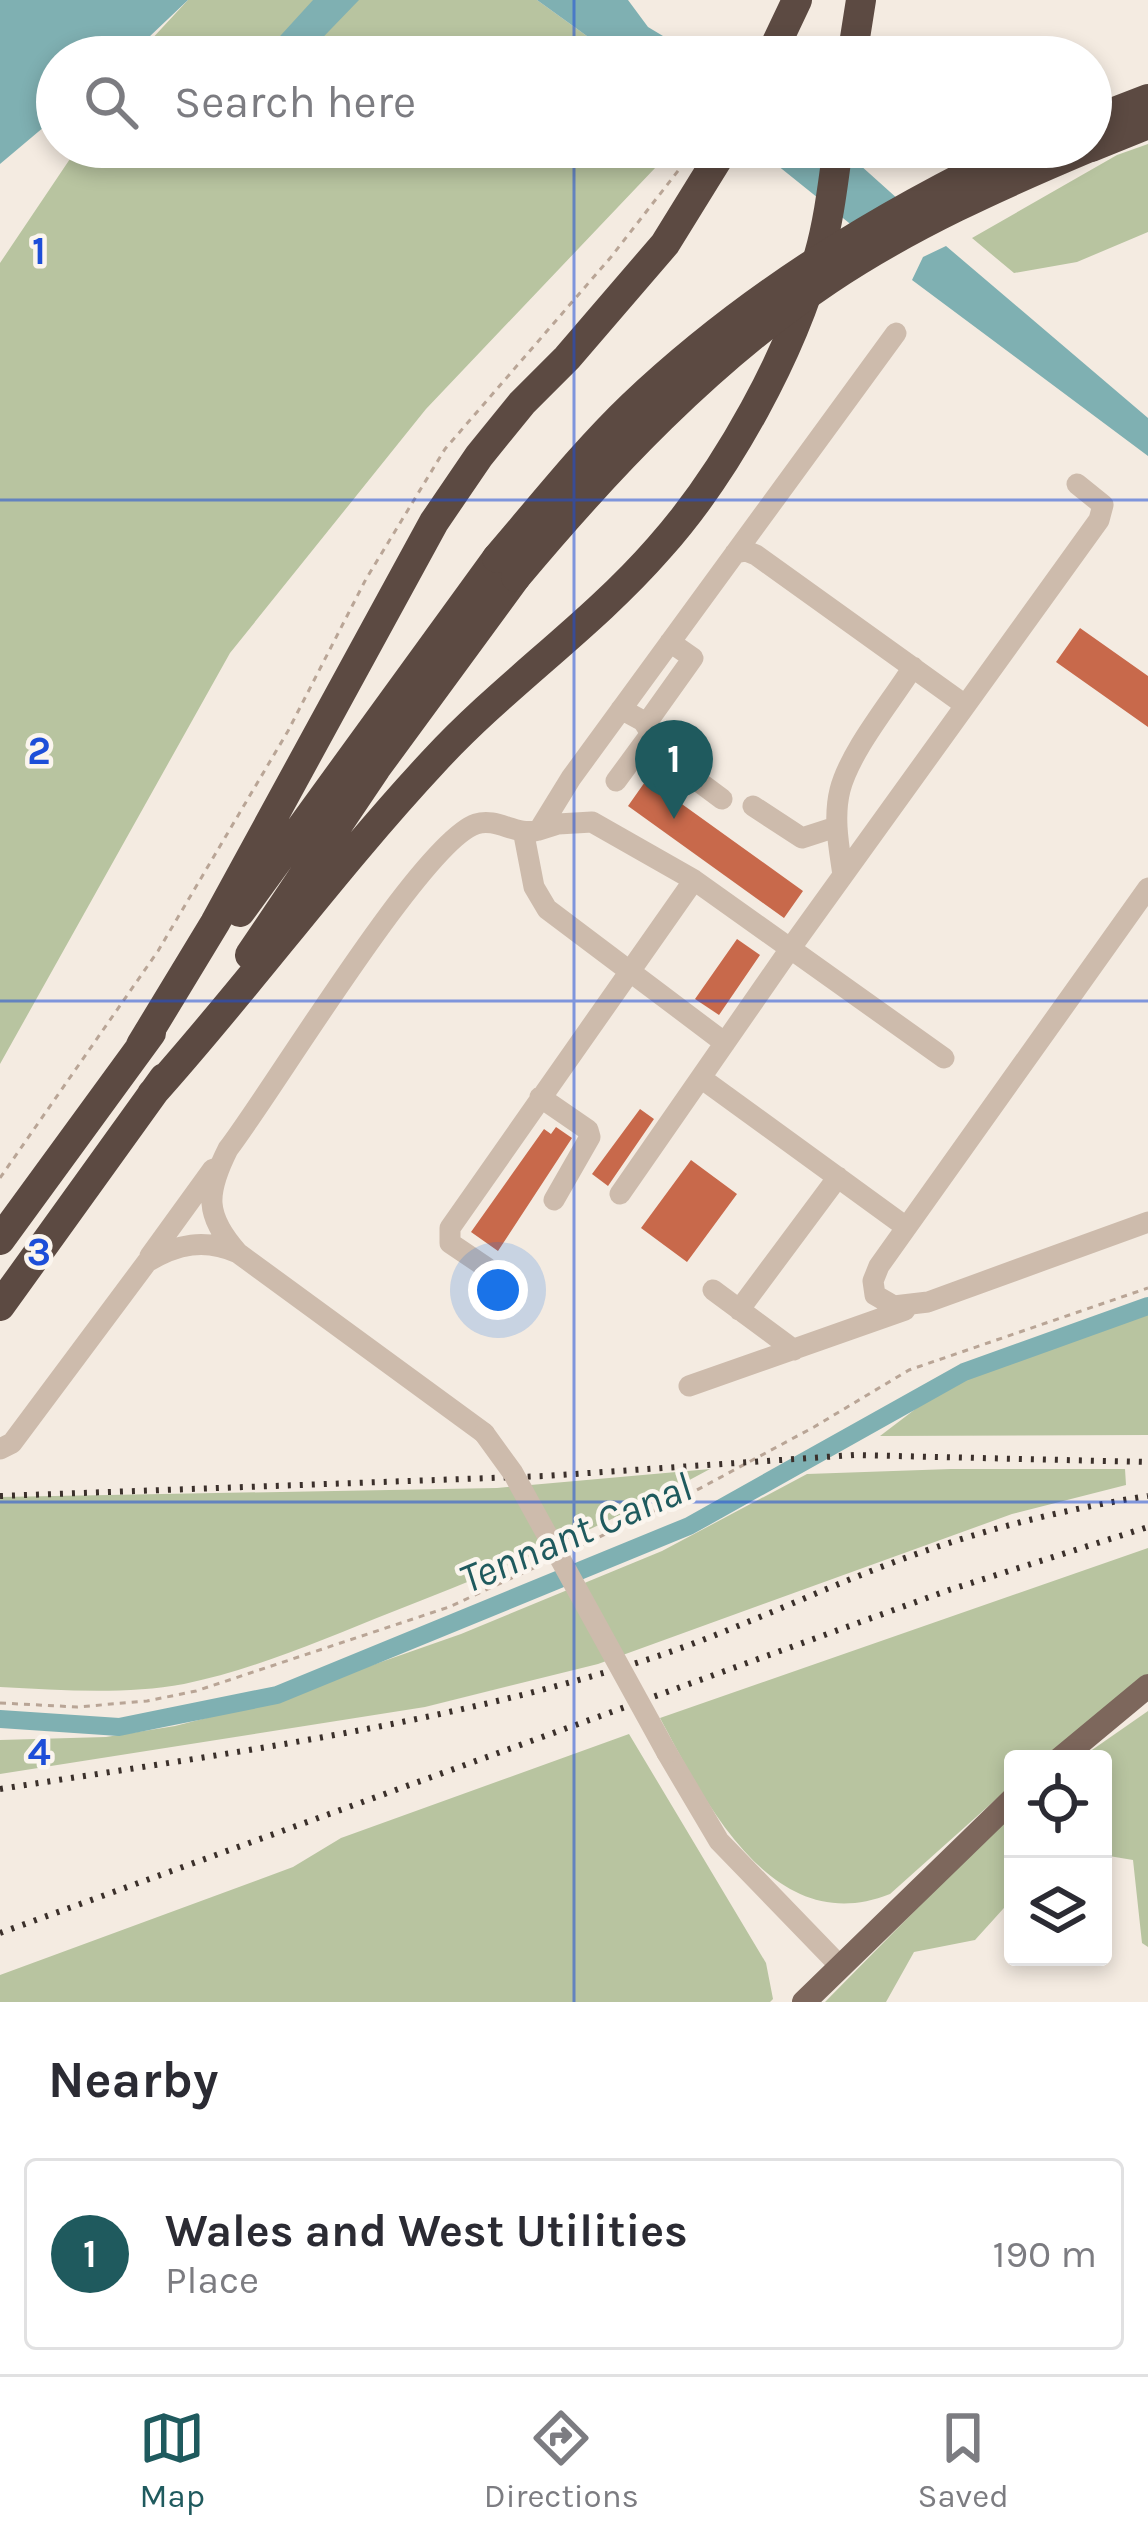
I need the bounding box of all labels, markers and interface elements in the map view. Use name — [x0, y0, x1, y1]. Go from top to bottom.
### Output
search box — [36, 36, 1112, 168]
icon: search — [78, 69, 144, 135]
text: Search here — [174, 76, 416, 128]
text: 1 — [32, 228, 46, 274]
pin: 1 — [635, 720, 713, 819]
text: 2 — [27, 728, 51, 774]
text: 3 — [27, 1229, 51, 1275]
your location — [468, 1260, 528, 1320]
water label: Tennant Canal — [452, 1462, 699, 1604]
text: 4 — [27, 1729, 51, 1775]
map controls — [1004, 1750, 1112, 1966]
button: locate — [1004, 1750, 1112, 1858]
button: layers — [1004, 1858, 1112, 1966]
text: Nearby — [48, 2050, 218, 2110]
text: Wales and West Utilities — [165, 2205, 688, 2257]
text: 1 — [83, 2231, 97, 2277]
text: 190 m — [993, 2231, 1097, 2277]
text: Place — [165, 2257, 259, 2303]
tab: Map — [139, 2405, 205, 2515]
tab: Directions — [484, 2405, 639, 2515]
tab: Saved — [918, 2405, 1009, 2515]

